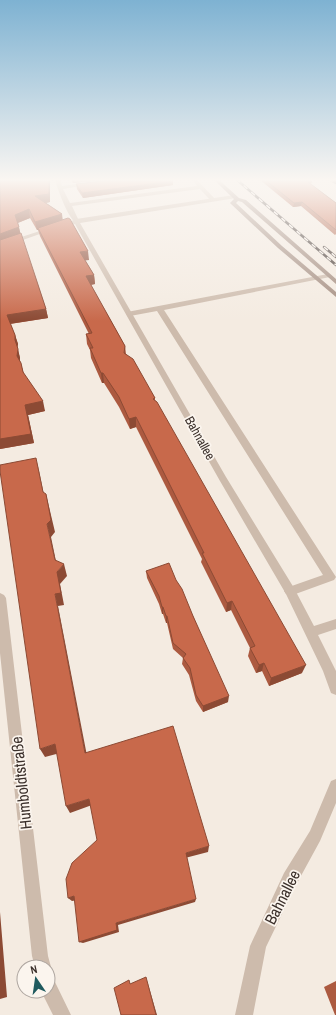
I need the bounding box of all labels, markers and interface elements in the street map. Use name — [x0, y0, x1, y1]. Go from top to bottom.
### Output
street label: Bahnallee — [181, 413, 219, 463]
street label: Humboldtstraße — [5, 735, 37, 831]
street label: Bahnallee — [259, 866, 305, 928]
north arrow — [16, 959, 56, 999]
text: N — [29, 962, 38, 977]

